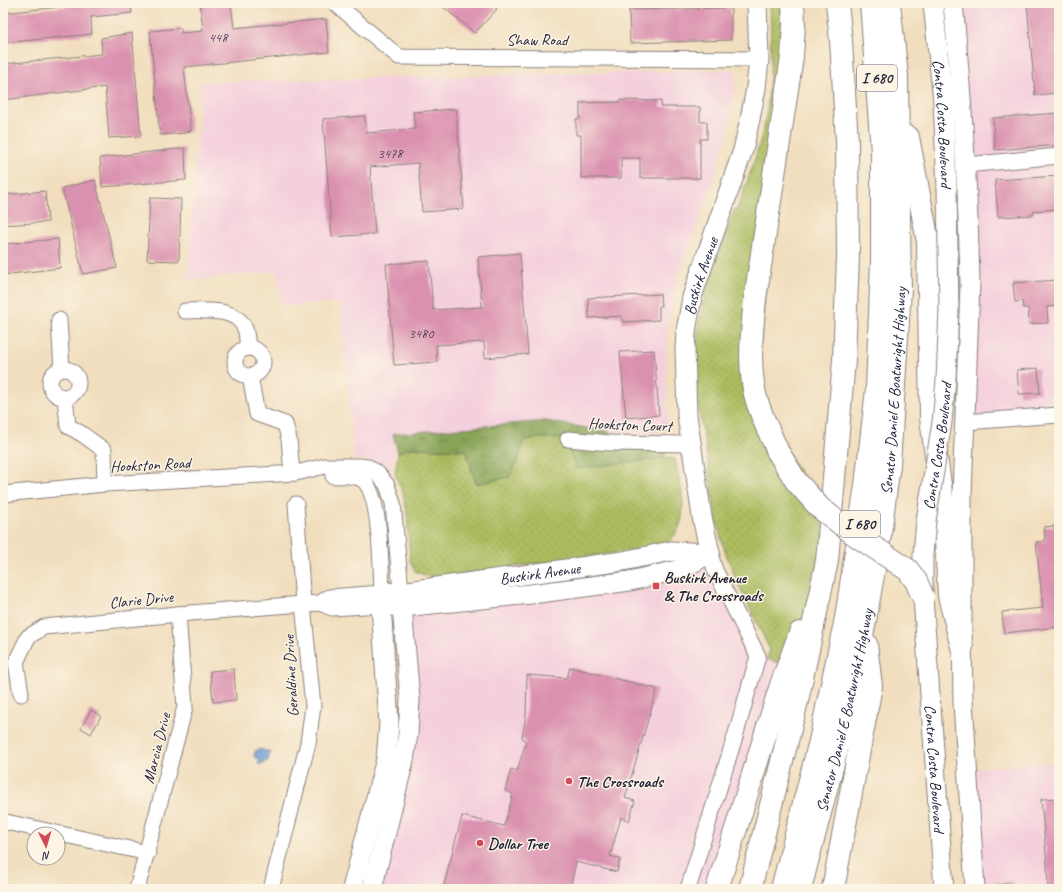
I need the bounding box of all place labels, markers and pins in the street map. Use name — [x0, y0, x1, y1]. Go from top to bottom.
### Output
place label: Buskirk Avenue & The Crossroads — [664, 568, 764, 606]
marker: Buskirk Avenue & The Crossroads — [651, 581, 661, 591]
place label: The Crossroads — [577, 772, 664, 792]
marker: The Crossroads — [564, 776, 574, 786]
place label: Dollar Tree — [488, 834, 549, 854]
marker: Dollar Tree — [475, 838, 485, 848]

